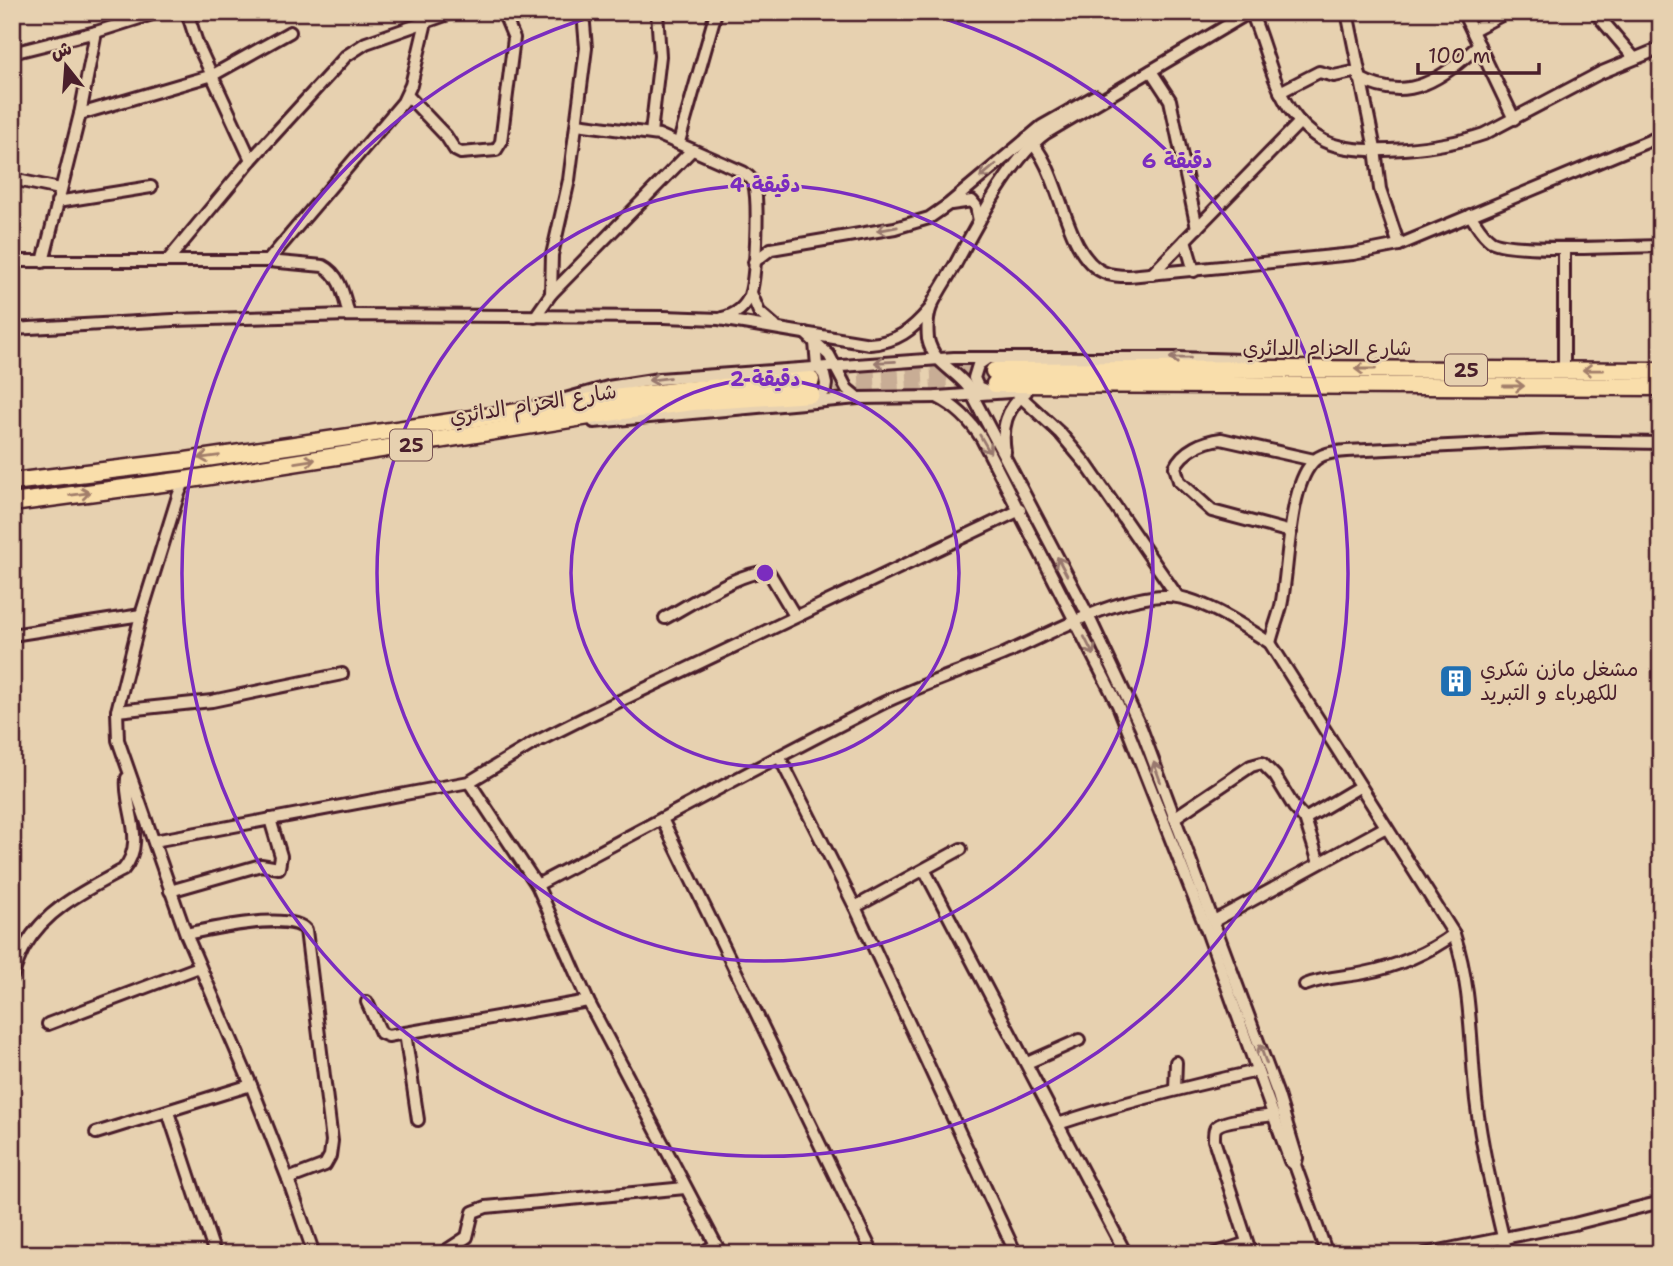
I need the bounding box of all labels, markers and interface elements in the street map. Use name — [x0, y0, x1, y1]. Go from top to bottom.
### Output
north arrow — [32, 32, 102, 102]
scale bar — [1418, 32, 1538, 76]
text: ش — [48, 35, 75, 65]
text: 100 m — [1428, 42, 1491, 70]
text: 6 دقيقة — [1142, 147, 1212, 175]
one-way arrow — [979, 163, 997, 179]
text: 4 دقيقة — [730, 171, 800, 199]
one-way arrow — [876, 223, 899, 237]
street label: شارع الحزام الدائري — [1243, 334, 1411, 364]
one-way arrow — [1169, 351, 1192, 365]
road number: 25 — [1445, 354, 1487, 386]
one-way arrow — [875, 356, 897, 369]
one-way arrow — [1354, 362, 1377, 376]
one-way arrow — [1581, 364, 1604, 377]
text: 2 دقيقة — [730, 365, 800, 393]
one-way arrow — [648, 373, 670, 386]
street label: شارع الحزام الدائري — [447, 377, 619, 433]
one-way arrow — [1502, 379, 1525, 393]
road number: 25 — [390, 430, 432, 460]
one-way arrow — [978, 433, 992, 453]
one-way arrow — [198, 451, 221, 464]
one-way arrow — [293, 454, 316, 467]
one-way arrow — [68, 487, 91, 500]
one-way arrow — [1054, 556, 1068, 576]
centre of rings — [753, 561, 777, 585]
one-way arrow — [1083, 635, 1097, 655]
place label: مشغل مازن شكري للكهرباء و التبريد — [1480, 655, 1638, 707]
building icon: مشغل مازن شكري للكهرباء و التبريد — [1437, 662, 1475, 700]
one-way arrow — [1150, 761, 1162, 783]
one-way arrow — [1255, 1043, 1268, 1065]

